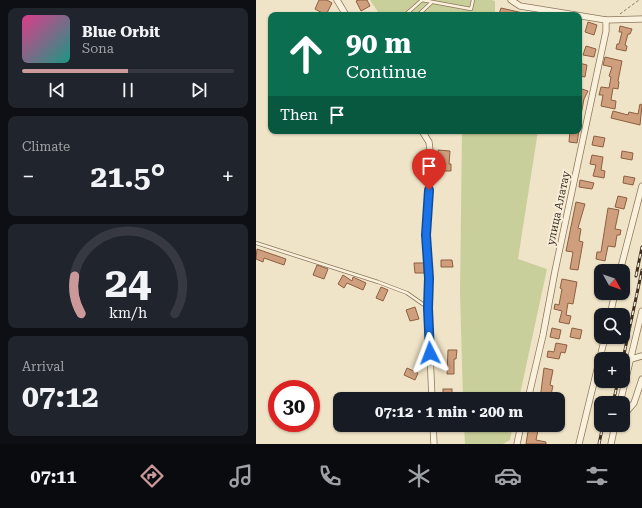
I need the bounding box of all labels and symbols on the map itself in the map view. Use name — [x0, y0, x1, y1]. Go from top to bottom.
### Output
pin — [412, 149, 446, 190]
street label: улица Алатау — [544, 169, 573, 246]
north arrow — [594, 264, 630, 300]
position arrow — [409, 332, 451, 374]
speed limit sign: 30 — [268, 380, 320, 432]

